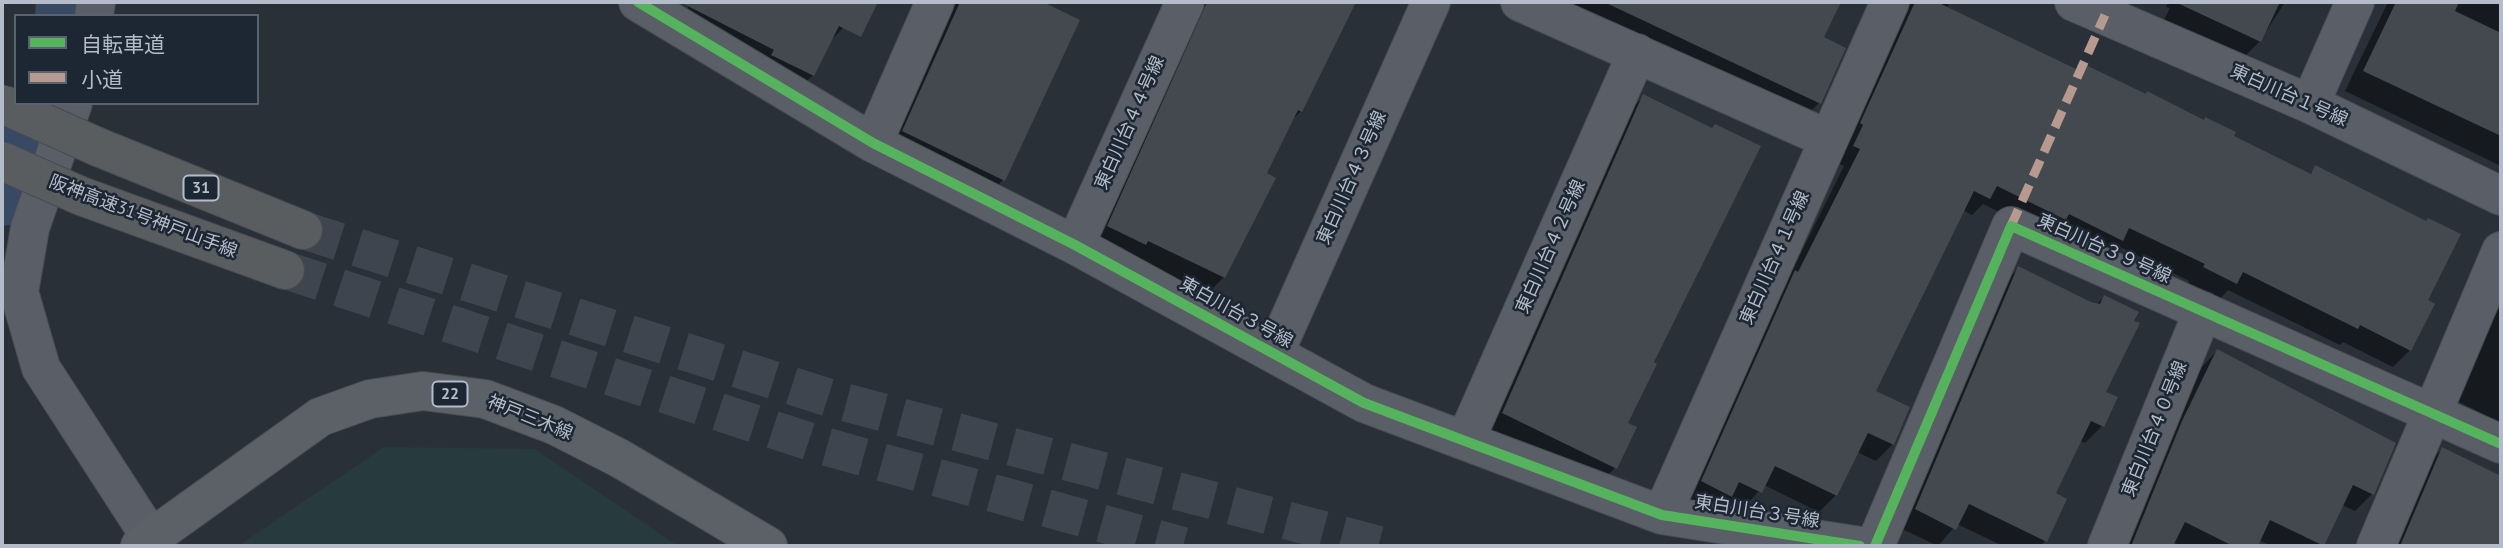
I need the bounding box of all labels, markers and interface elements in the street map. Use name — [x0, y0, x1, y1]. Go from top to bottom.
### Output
legend — [14, 14, 259, 105]
text: 自転車道 — [81, 31, 165, 58]
street label: 東白川台４４号線 — [1091, 53, 1169, 193]
street label: 東白川台１号線 — [2227, 61, 2351, 131]
text: 小道 — [81, 66, 123, 93]
street label: 東白川台４３号線 — [1313, 108, 1391, 248]
street label: 阪神高速31号神戸山手線 — [46, 171, 240, 263]
road number: 31 — [184, 176, 218, 200]
street label: 東白川台４２号線 — [1512, 177, 1590, 317]
street label: 東白川台４１号線 — [1736, 188, 1814, 328]
street label: 東白川台３９号線 — [2034, 210, 2174, 288]
street label: 東白川台３号線 — [1176, 273, 1296, 353]
street label: 東白川台４０号線 — [2118, 358, 2192, 500]
road number: 22 — [433, 382, 468, 406]
street label: 神戸三木線 — [484, 391, 576, 445]
street label: 東白川台３号線 — [1693, 491, 1821, 533]

